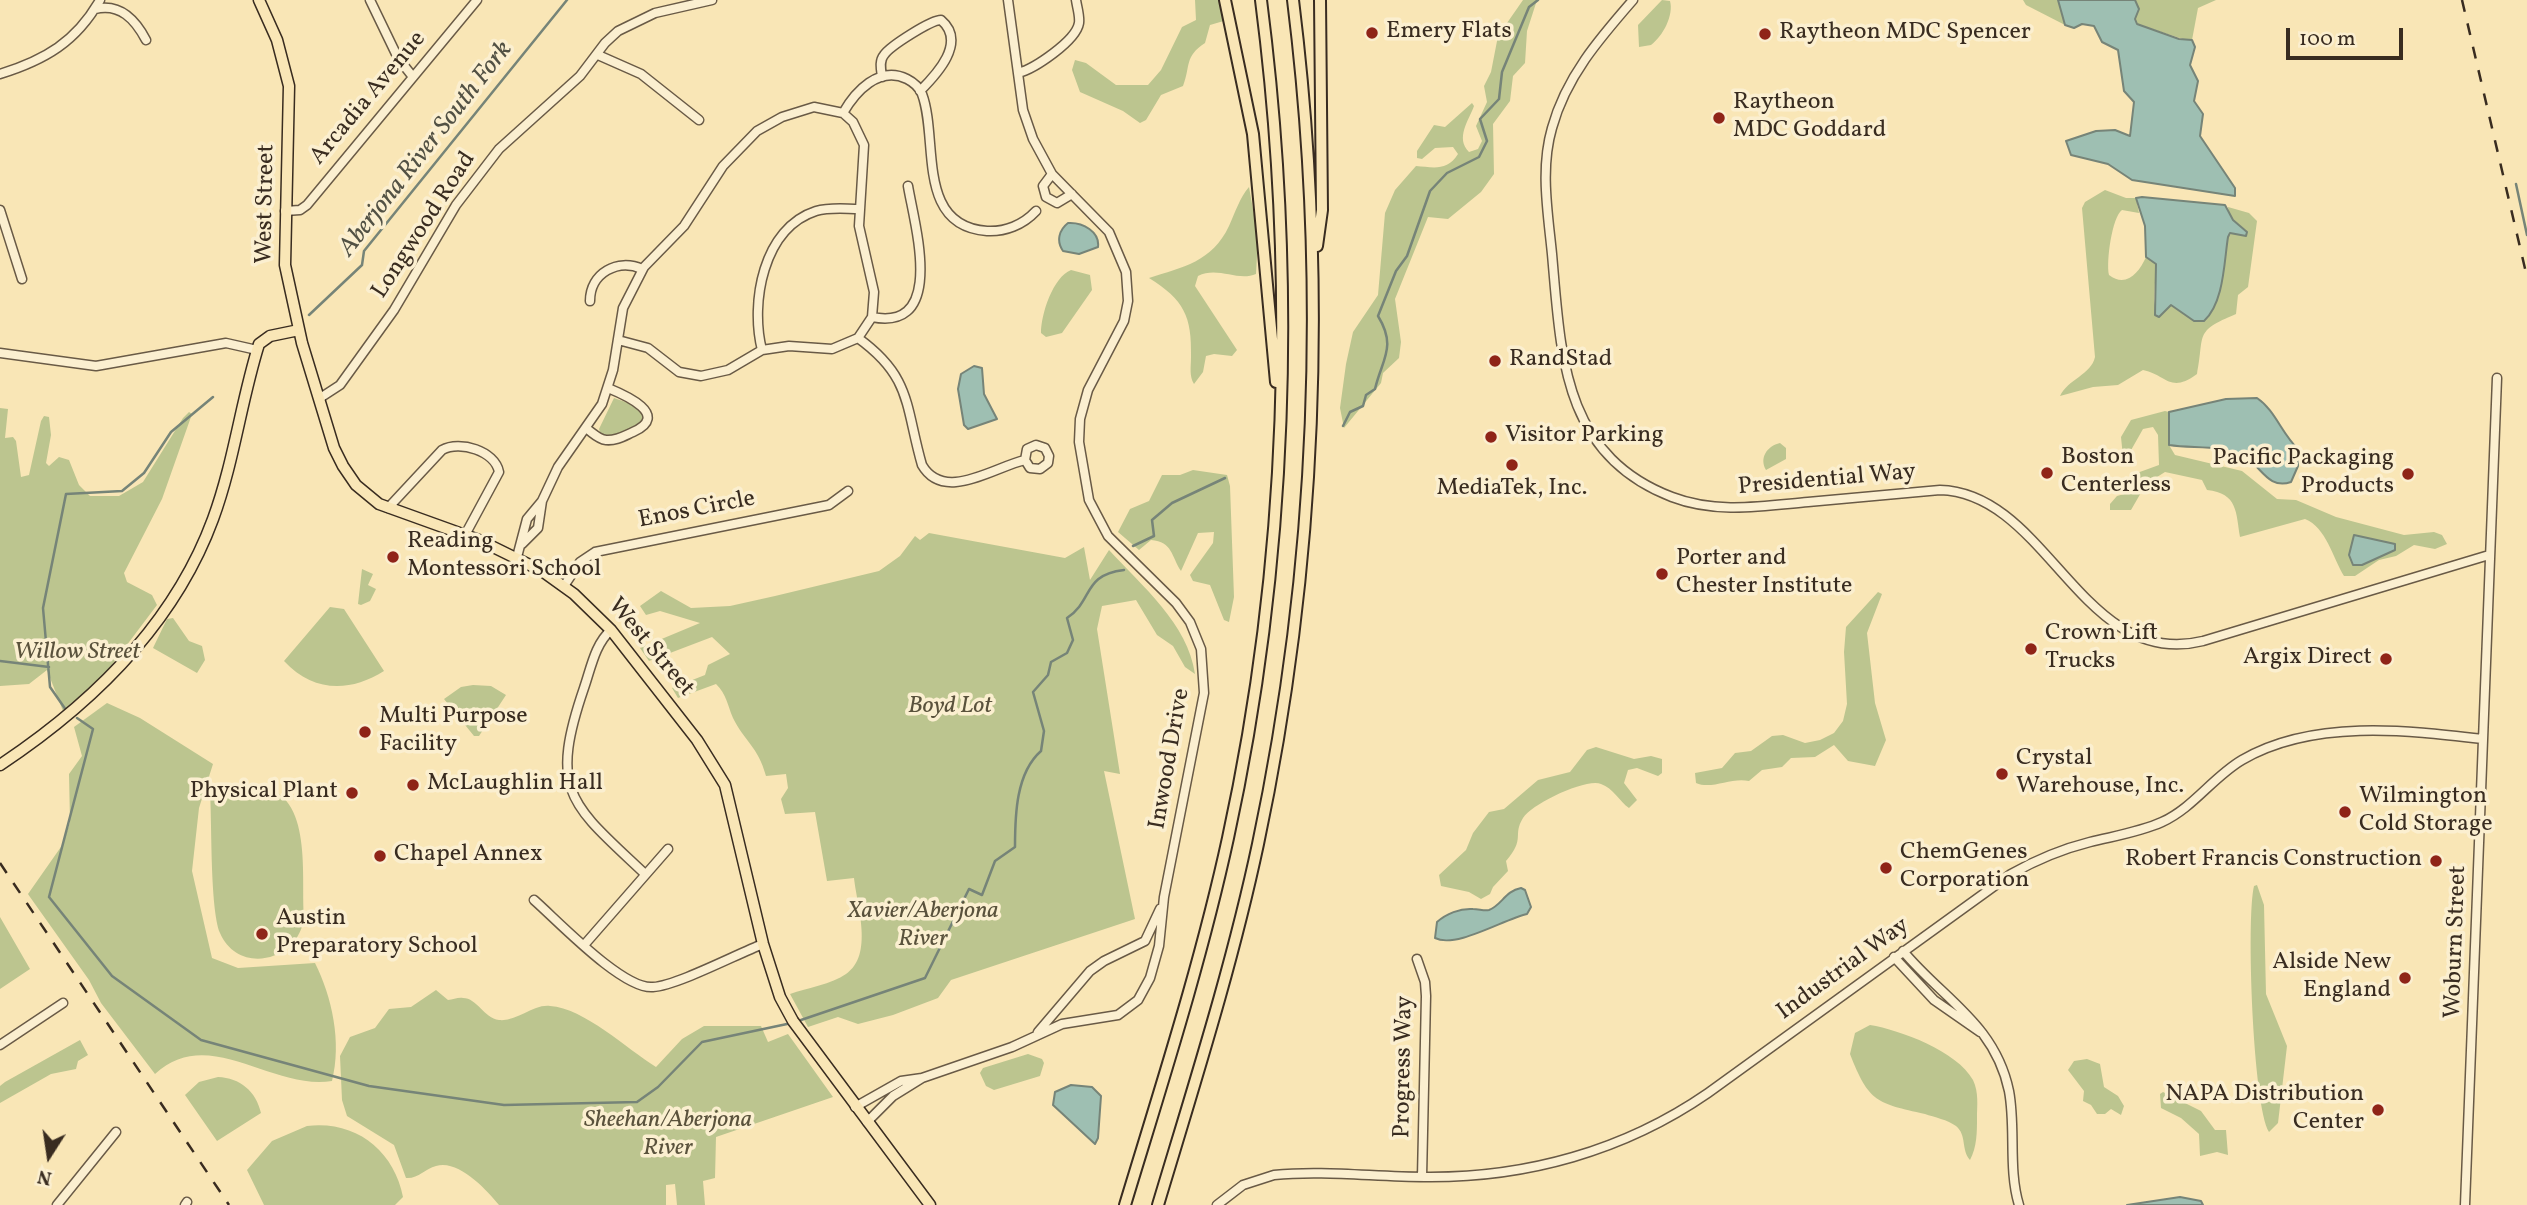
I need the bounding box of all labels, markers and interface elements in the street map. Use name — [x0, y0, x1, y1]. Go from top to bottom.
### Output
scale bar — [2289, 14, 2406, 58]
place label: Emery Flats — [1386, 19, 1512, 47]
place label: Raytheon MDC Spencer — [1779, 20, 2031, 48]
marker: Emery Flats — [1364, 25, 1380, 41]
text: 100 m — [2299, 25, 2356, 54]
street label: Arcadia Avenue — [305, 26, 433, 172]
marker: Raytheon MDC Spencer — [1757, 26, 1773, 42]
water label: Aberjona River South Fork — [333, 36, 521, 264]
place label: Raytheon MDC Goddard — [1733, 90, 1886, 146]
marker: Raytheon MDC Goddard — [1711, 110, 1727, 126]
street label: West Street — [252, 144, 282, 264]
street label: Longwood Road — [367, 147, 483, 305]
place label: RandStad — [1509, 347, 1612, 375]
marker: RandStad — [1487, 353, 1503, 369]
place label: Visitor Parking — [1505, 423, 1664, 451]
marker: Visitor Parking — [1483, 429, 1499, 445]
place label: Boston Centerless — [2061, 445, 2171, 501]
place label: Pacific Packaging Products — [2212, 446, 2394, 502]
marker: MediaTek, Inc. — [1504, 457, 1520, 473]
street label: Presidential Way — [1737, 459, 1917, 503]
marker: Boston Centerless — [2039, 465, 2055, 481]
marker: Pacific Packaging Products — [2400, 466, 2416, 482]
place label: MediaTek, Inc. — [1437, 476, 1587, 504]
street label: Enos Circle — [636, 486, 758, 536]
place label: Reading Montessori School — [407, 529, 601, 585]
place label: Porter and Chester Institute — [1676, 546, 1852, 602]
marker: Reading Montessori School — [385, 549, 401, 565]
marker: Porter and Chester Institute — [1654, 566, 1670, 582]
street label: West Street — [600, 593, 700, 703]
place label: Crown Lift Trucks — [2045, 621, 2158, 677]
park label: Willow Street — [14, 640, 140, 668]
marker: Crown Lift Trucks — [2023, 641, 2039, 657]
place label: Argix Direct — [2243, 645, 2372, 673]
marker: Argix Direct — [2378, 651, 2394, 667]
street label: Inwood Drive — [1144, 686, 1198, 832]
park label: Boyd Lot — [908, 694, 992, 722]
place label: Multi Purpose Facility — [379, 704, 528, 760]
marker: Multi Purpose Facility — [357, 724, 373, 740]
place label: Crystal Warehouse, Inc. — [2016, 746, 2184, 802]
marker: Crystal Warehouse, Inc. — [1994, 766, 2010, 782]
place label: McLaughlin Hall — [427, 771, 603, 799]
marker: McLaughlin Hall — [405, 777, 421, 793]
place label: Physical Plant — [190, 779, 338, 807]
place label: Wilmington Cold Storage — [2359, 784, 2493, 840]
marker: Physical Plant — [344, 785, 360, 801]
marker: Wilmington Cold Storage — [2337, 804, 2353, 820]
place label: ChemGenes Corporation — [1900, 840, 2029, 896]
place label: Chapel Annex — [394, 842, 542, 870]
place label: Robert Francis Construction — [2125, 847, 2422, 875]
marker: Chapel Annex — [372, 848, 388, 864]
marker: Robert Francis Construction — [2428, 853, 2444, 869]
marker: ChemGenes Corporation — [1878, 860, 1894, 876]
street label: Woburn Street — [2440, 865, 2474, 1019]
park label: Xavier/Aberjona River — [847, 899, 999, 955]
place label: Austin Preparatory School — [276, 906, 478, 962]
street label: Industrial Way — [1772, 912, 1916, 1028]
marker: Austin Preparatory School — [254, 926, 270, 942]
place label: Alside New England — [2272, 950, 2391, 1006]
marker: Alside New England — [2397, 970, 2413, 986]
street label: Progress Way — [1389, 996, 1421, 1138]
place label: NAPA Distribution Center — [2165, 1082, 2364, 1138]
marker: NAPA Distribution Center — [2370, 1102, 2386, 1118]
park label: Sheehan/Aberjona River — [584, 1108, 752, 1164]
north arrow — [14, 1121, 84, 1191]
text: N — [35, 1162, 54, 1191]

